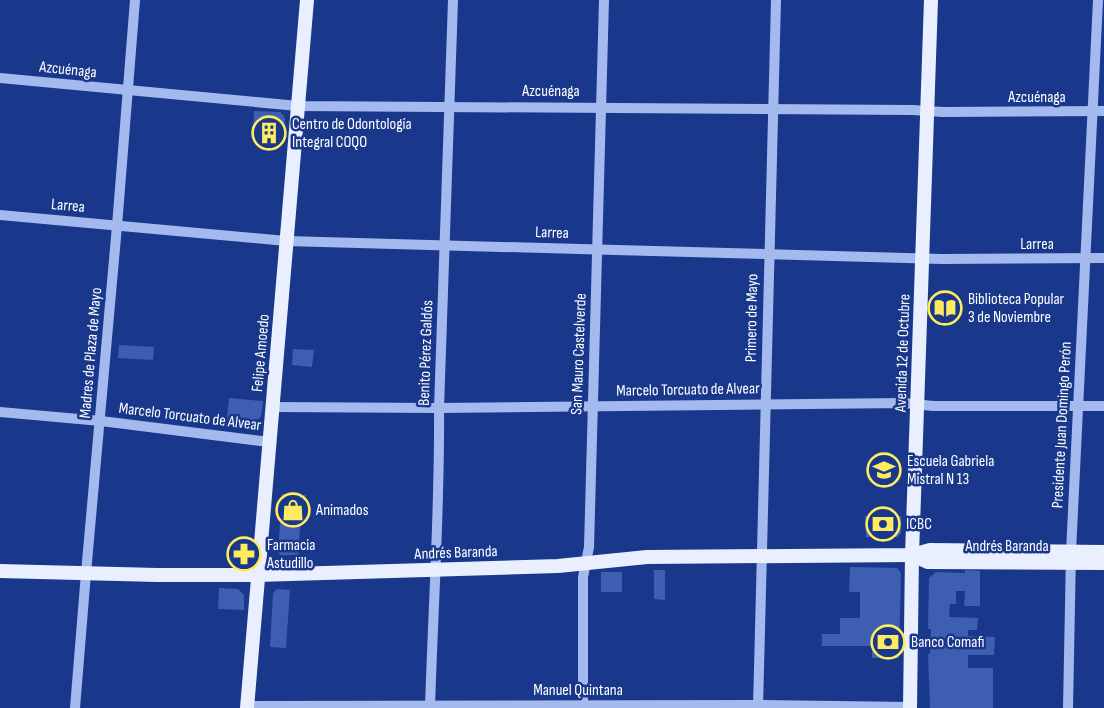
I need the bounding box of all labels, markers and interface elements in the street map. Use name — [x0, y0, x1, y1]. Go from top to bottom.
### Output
street label: Azcuénaga — [37, 57, 98, 82]
street label: Azcuénaga — [521, 82, 580, 101]
street label: Azcuénaga — [1007, 88, 1066, 107]
building icon: Centro de Odontología Integral COQO — [251, 115, 287, 151]
place label: Centro de Odontología Integral COQO — [292, 115, 412, 152]
street label: Larrea — [50, 195, 86, 217]
street label: Larrea — [535, 223, 569, 243]
street label: Larrea — [1020, 235, 1054, 254]
street label: Primero de Mayo — [742, 274, 762, 362]
street label: Madres de Plaza de Mayo — [76, 287, 106, 419]
library icon: Biblioteca Popular 3 de Noviembre — [927, 290, 963, 326]
place label: Biblioteca Popular 3 de Noviembre — [968, 290, 1065, 327]
street label: San Mauro Castelverde — [567, 293, 591, 415]
street label: Avenida 12 de Octubre — [891, 294, 915, 413]
street label: Benito Pérez Galdós — [415, 300, 437, 406]
street label: Felipe Amoedo — [248, 313, 274, 393]
street label: Presidente Juan Domingo Perón — [1048, 341, 1076, 509]
street label: Marcelo Torcuato de Alvear — [616, 379, 760, 401]
street label: Marcelo Torcuato de Alvear — [118, 399, 263, 435]
school or university icon: Escuela Gabriela Mistral N 13 — [866, 452, 902, 488]
place label: Escuela Gabriela Mistral N 13 — [907, 452, 994, 489]
shop icon: Animados — [275, 492, 311, 528]
place label: Animados — [315, 501, 369, 520]
bank icon: ICBC — [865, 506, 901, 542]
place label: ICBC — [906, 515, 932, 534]
pharmacy icon: Farmacia Astudillo — [226, 536, 262, 572]
place label: Farmacia Astudillo — [266, 536, 316, 573]
street label: Andrés Baranda — [964, 537, 1049, 556]
street label: Andrés Baranda — [413, 542, 498, 564]
bank icon: Banco Comafi — [870, 624, 906, 660]
place label: Banco Comafi — [911, 633, 984, 652]
street label: Manuel Quintana — [533, 681, 623, 700]

